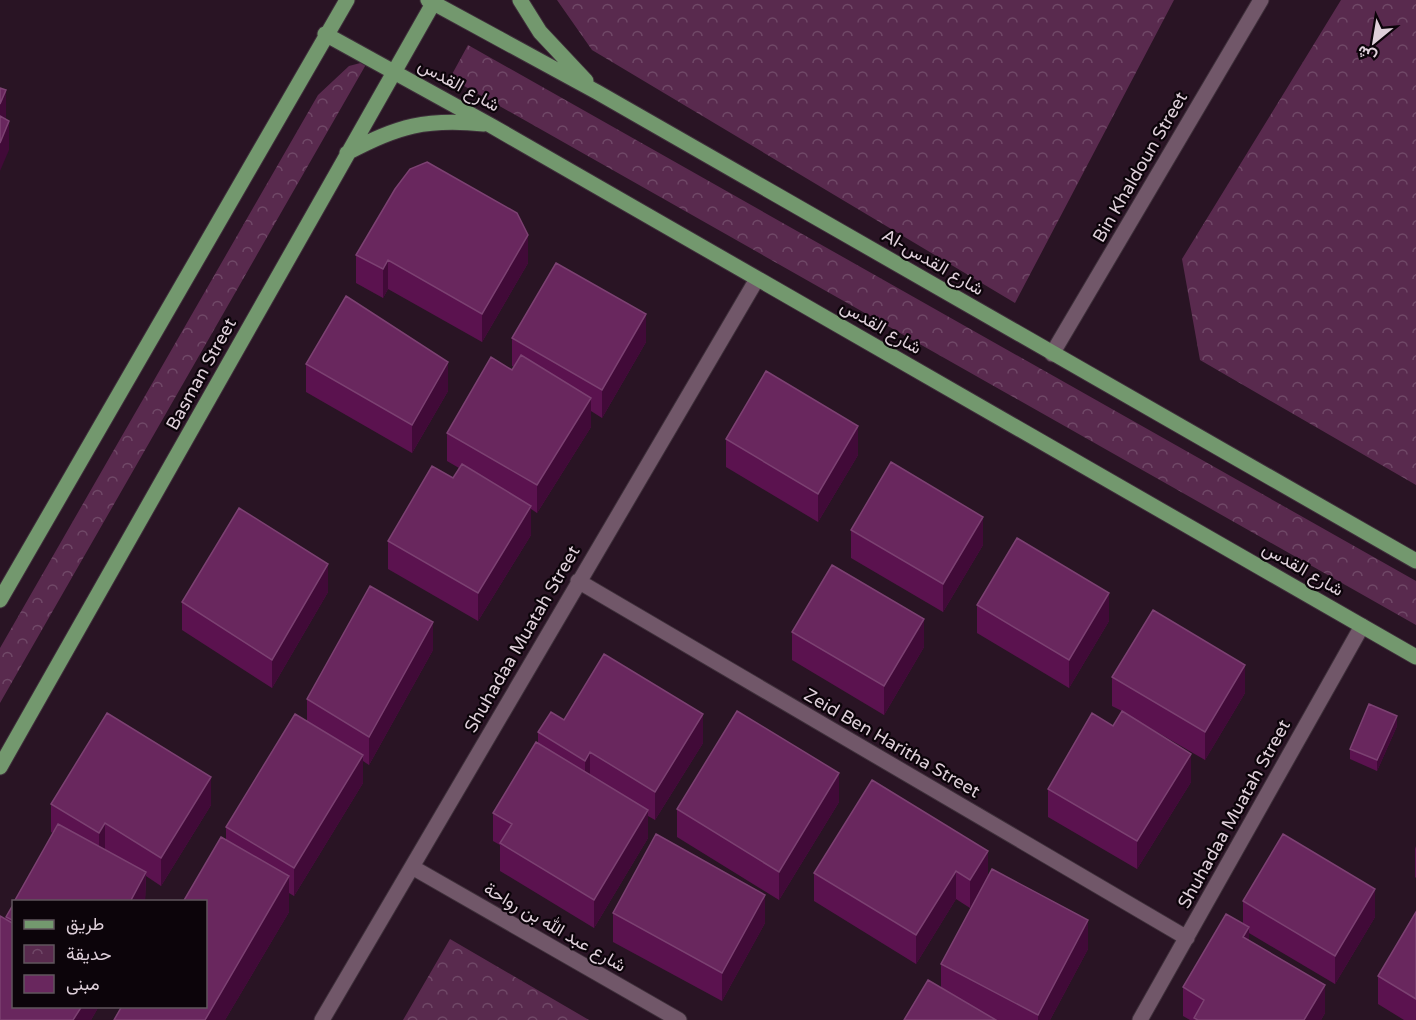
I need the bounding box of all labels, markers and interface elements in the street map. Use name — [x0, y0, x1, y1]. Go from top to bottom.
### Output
north arrow — [1344, 12, 1404, 72]
text: ش — [1354, 41, 1380, 68]
street label: شارع القدس — [414, 54, 504, 117]
street label: Bin Khaldoun Street — [1088, 88, 1192, 246]
street label: Al-شارع القدس — [878, 224, 988, 301]
street label: شارع القدس — [836, 295, 925, 360]
street label: Basman Street — [161, 314, 241, 434]
street label: شارع القدس — [1258, 537, 1347, 602]
street label: Shuhadaa Muatah Street — [459, 541, 585, 736]
street label: Zeid Ben Haritha Street — [800, 684, 984, 802]
street label: Shuhadaa Muatah Street — [1173, 716, 1295, 912]
street label: شارع عبد الله بن رواحة — [479, 877, 630, 978]
legend — [12, 900, 207, 1008]
text: طريق — [66, 913, 104, 935]
text: حديقة — [66, 943, 112, 965]
text: مبنى — [66, 973, 100, 995]

